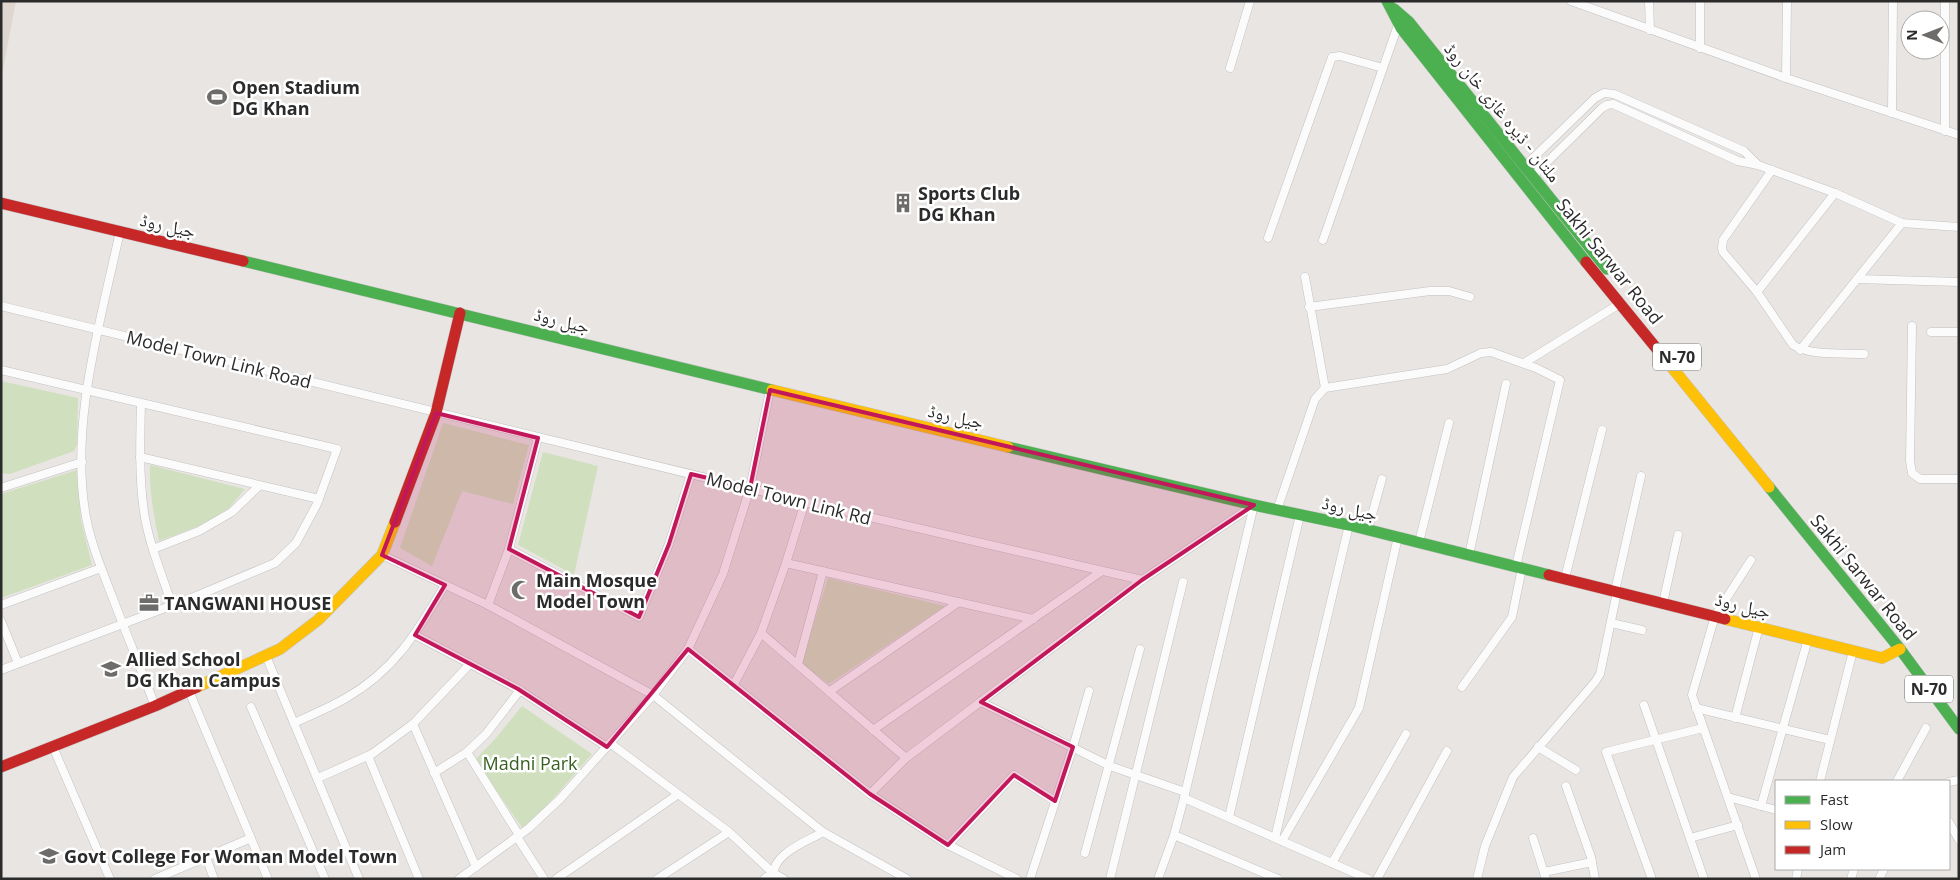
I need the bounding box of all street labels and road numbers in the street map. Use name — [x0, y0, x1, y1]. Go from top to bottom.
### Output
street label: ملتان - ڈیرہ غازی خان روڈ — [1439, 37, 1567, 187]
street label: Sakhi Sarwar Road — [1552, 193, 1668, 329]
street label: جیل روڈ — [138, 207, 198, 243]
street label: جیل روڈ — [532, 302, 592, 338]
street label: Model Town Link Road — [124, 324, 314, 394]
road number: N-70 — [1653, 344, 1701, 371]
street label: جیل روڈ — [926, 398, 986, 434]
street label: Model Town Link Rd — [704, 466, 874, 530]
street label: جیل روڈ — [1320, 490, 1380, 526]
street label: Sakhi Sarwar Road — [1806, 509, 1922, 645]
street label: جیل روڈ — [1713, 587, 1773, 623]
road number: N-70 — [1905, 676, 1953, 702]

